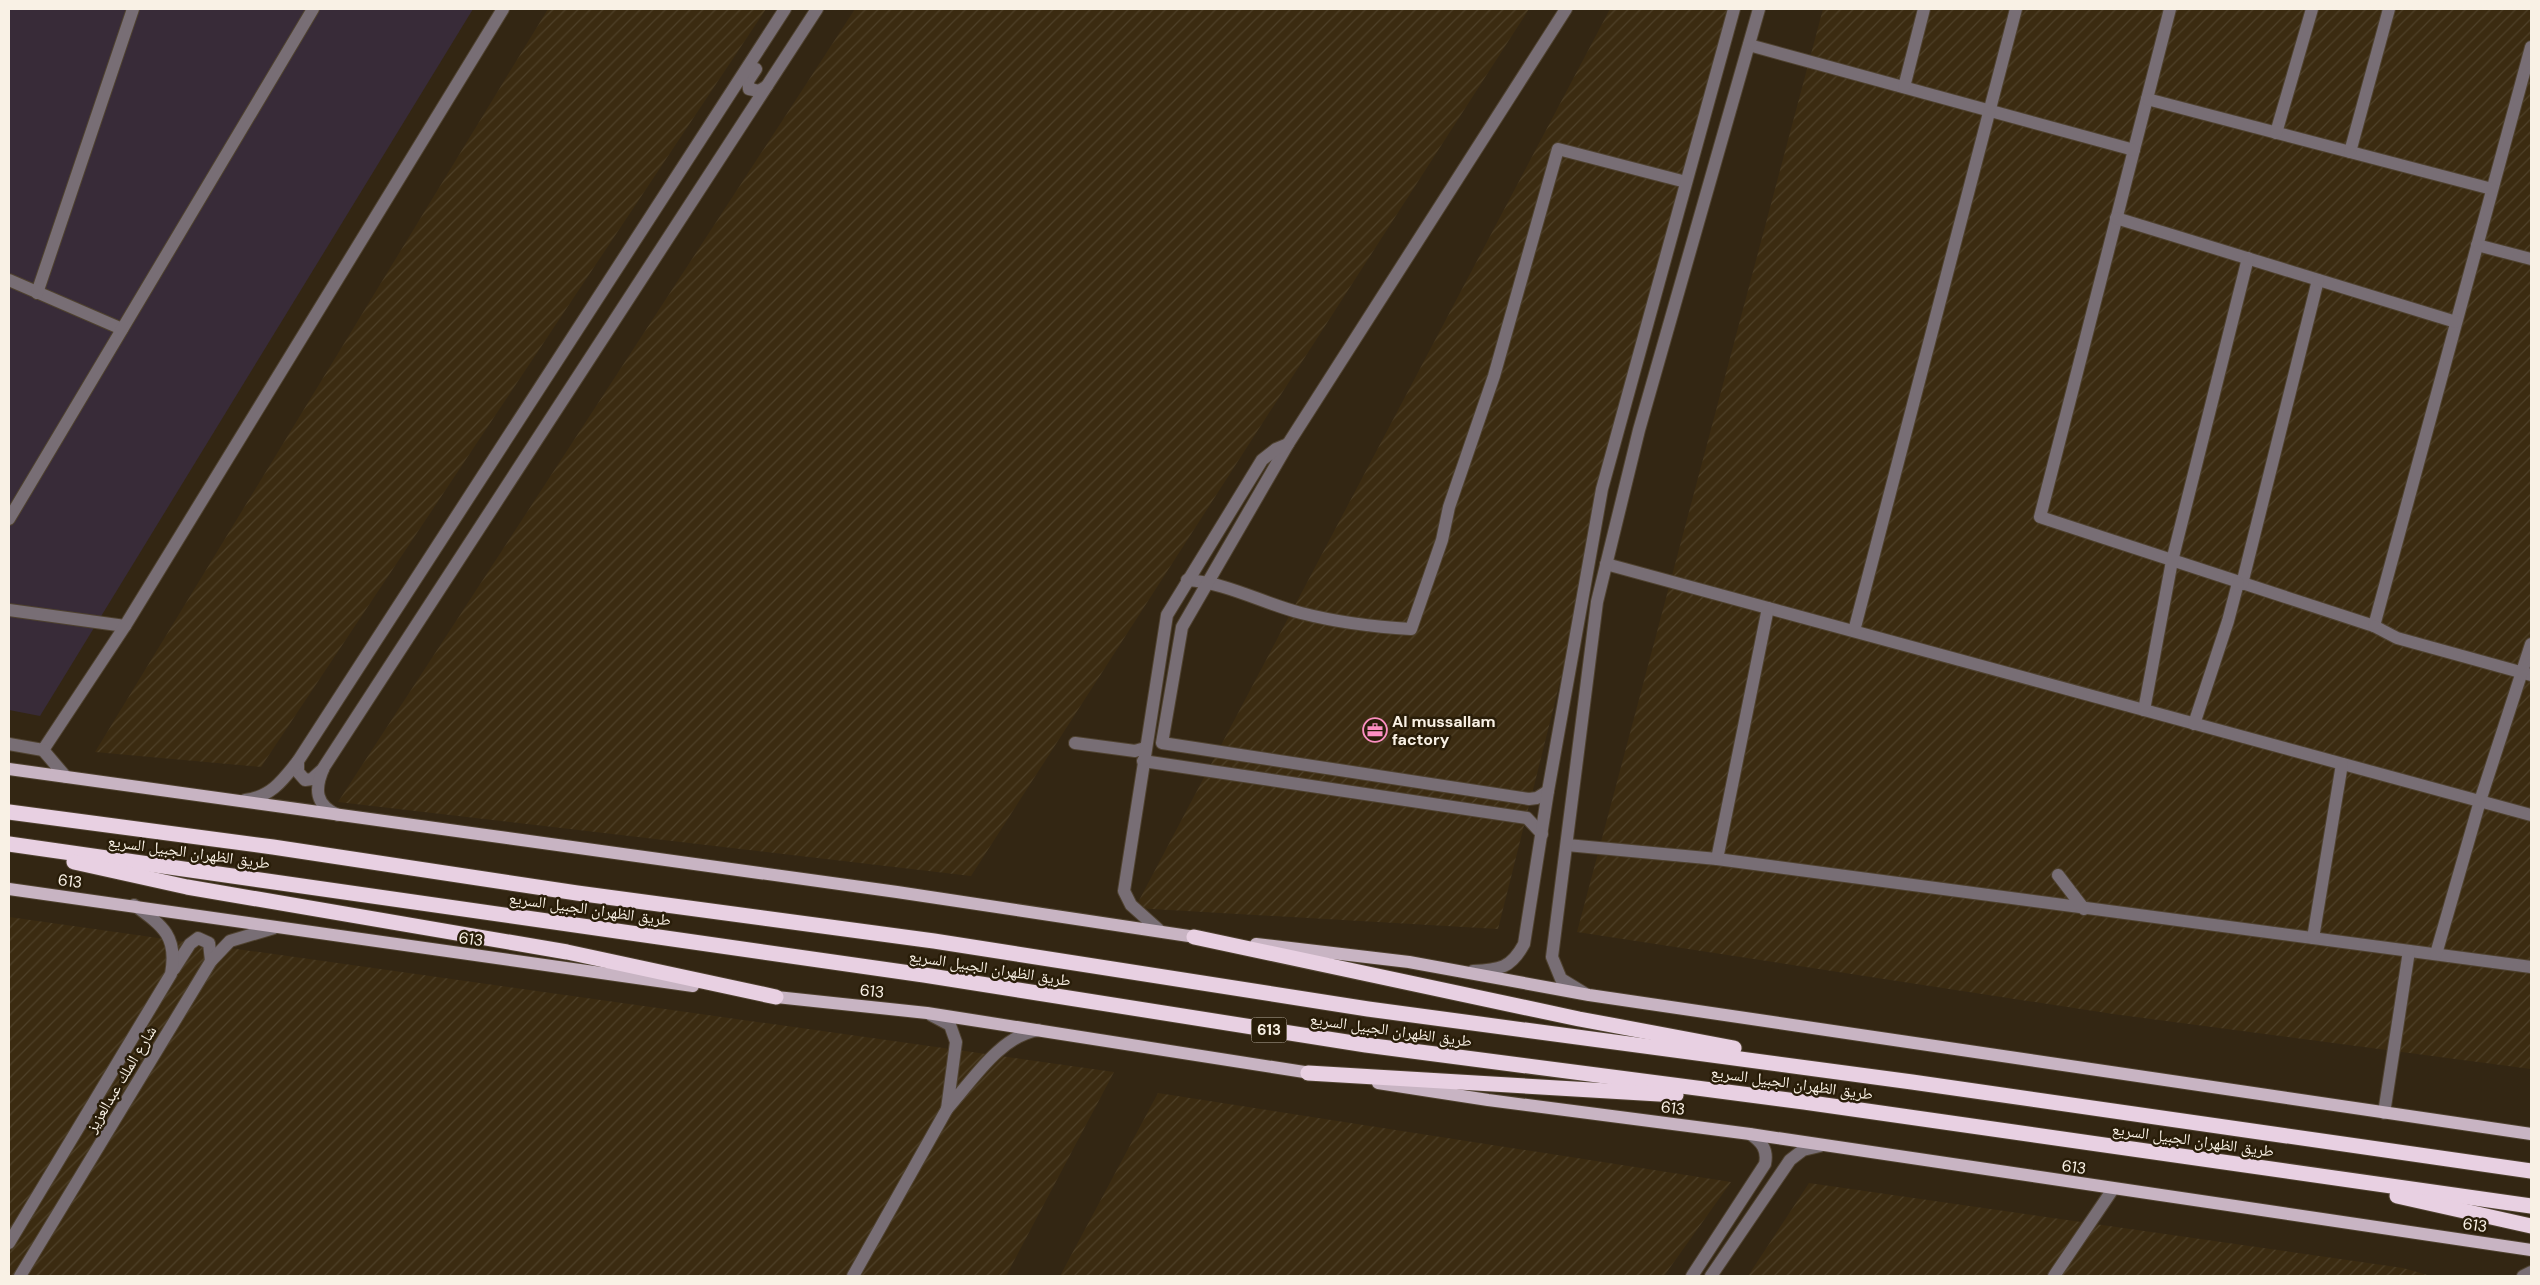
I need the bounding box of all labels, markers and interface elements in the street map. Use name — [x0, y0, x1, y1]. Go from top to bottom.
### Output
place label: Al mussallam factory — [1392, 711, 1496, 750]
office icon: Al mussallam factory — [1362, 717, 1388, 743]
street label: طريق الظهران الجبيل السريع — [106, 830, 272, 874]
street label: 613 — [57, 869, 83, 893]
street label: طريق الظهران الجبيل السريع — [507, 887, 673, 931]
street label: 613 — [457, 927, 485, 951]
street label: طريق الظهران الجبيل السريع — [908, 945, 1072, 991]
street label: 613 — [859, 979, 885, 1003]
street label: طريق الظهران الجبيل السريع — [1308, 1008, 1474, 1052]
road number: 613 — [1252, 1018, 1286, 1042]
street label: شارع الملك عبدالعزيز — [80, 1022, 161, 1137]
street label: طريق الظهران الجبيل السريع — [1709, 1061, 1875, 1105]
street label: 613 — [1660, 1096, 1686, 1120]
street label: طريق الظهران الجبيل السريع — [2110, 1118, 2276, 1162]
street label: 613 — [2060, 1155, 2088, 1179]
street label: 613 — [2461, 1213, 2489, 1237]

